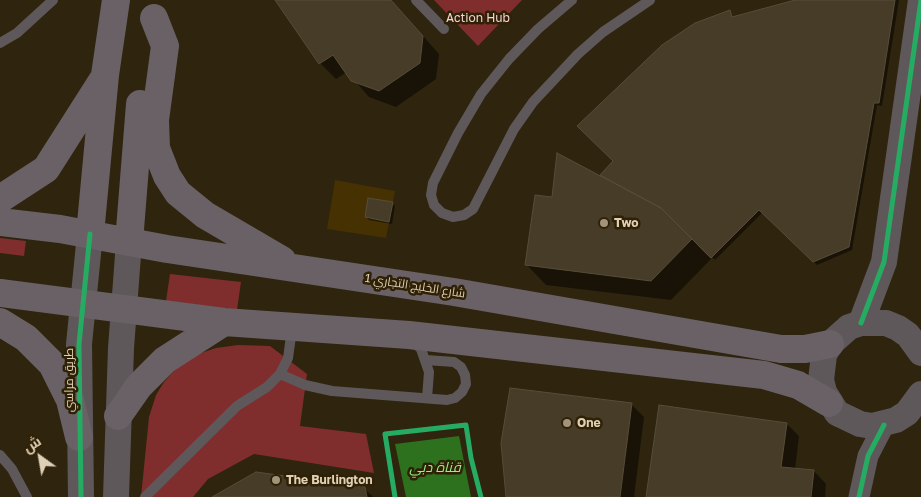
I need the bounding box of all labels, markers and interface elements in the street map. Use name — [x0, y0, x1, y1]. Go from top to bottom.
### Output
park label: Action Hub — [446, 11, 510, 25]
place label: Two — [614, 216, 639, 230]
marker: Two — [598, 217, 610, 229]
street label: شارع الخليج التجاري 1 — [364, 271, 466, 301]
street label: طريق مراسي — [62, 348, 76, 412]
place label: One — [577, 416, 601, 430]
marker: One — [561, 417, 573, 429]
north arrow — [15, 432, 65, 482]
text: ش — [20, 432, 44, 456]
water label: قناة دبي — [409, 460, 461, 476]
place label: The Burlington — [286, 473, 373, 487]
marker: The Burlington — [270, 474, 282, 486]

